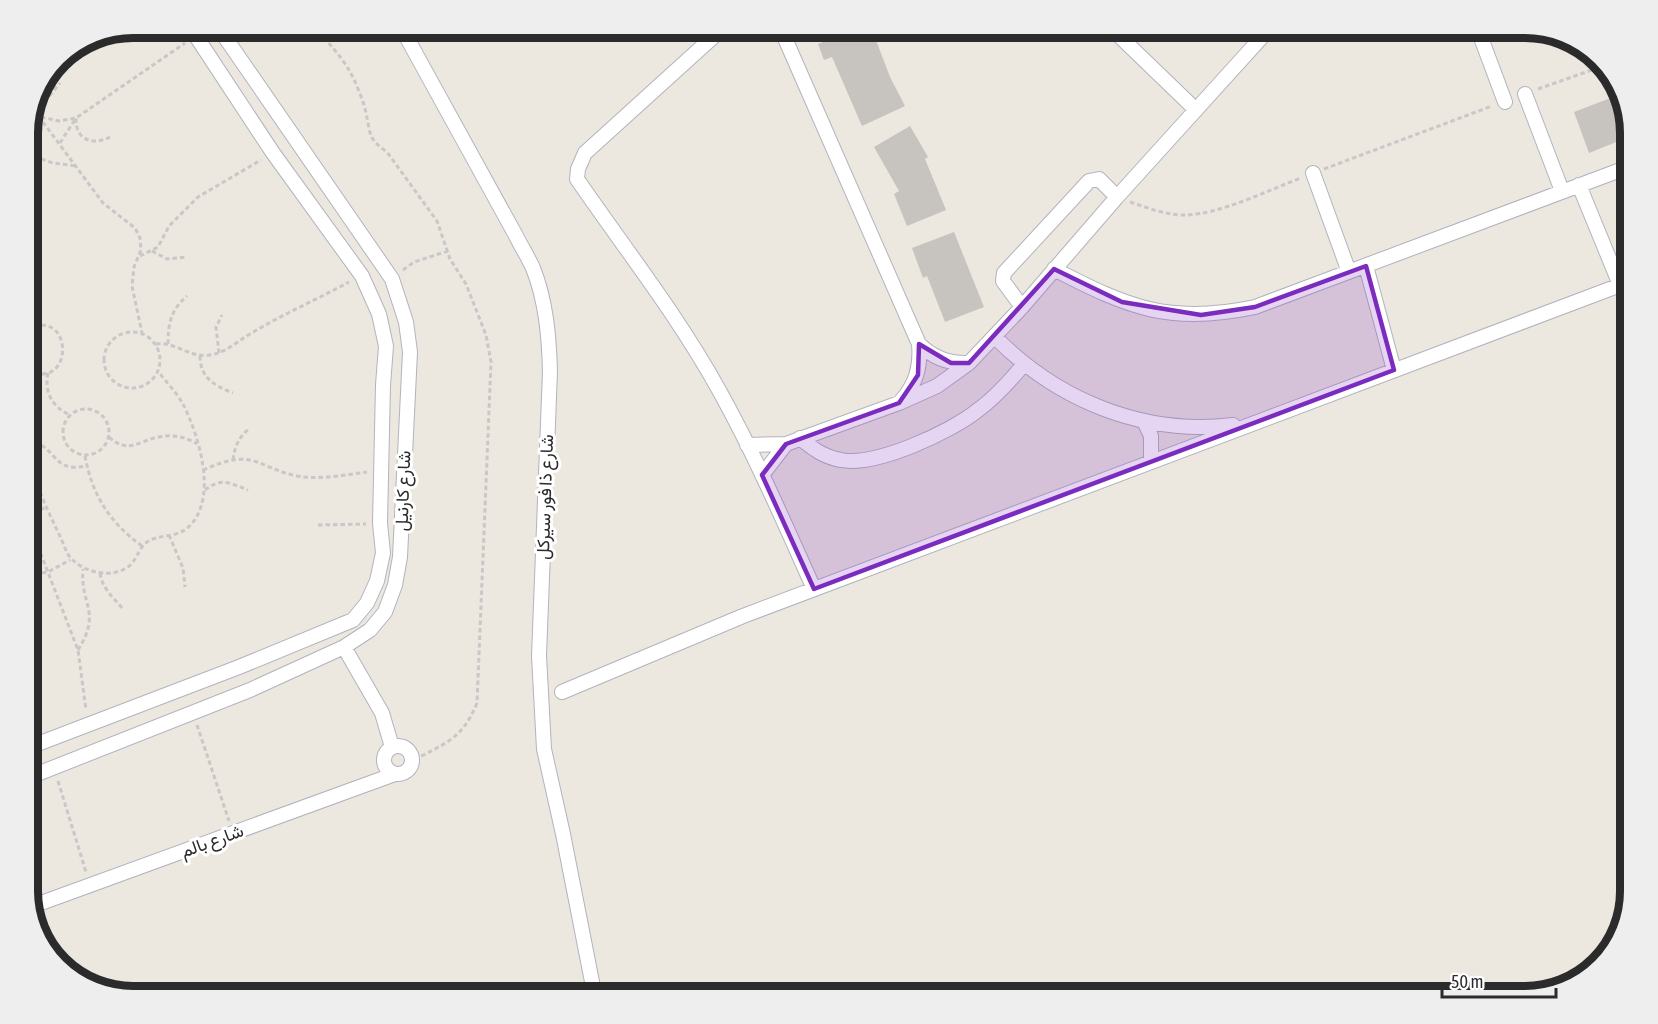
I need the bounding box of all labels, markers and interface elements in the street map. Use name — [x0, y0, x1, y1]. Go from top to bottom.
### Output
street label: شارع ذا فور سيركل — [532, 434, 559, 560]
street label: شارع كارنيل — [391, 450, 416, 532]
street label: شارع بالم — [178, 819, 247, 863]
scale bar — [1442, 961, 1556, 999]
text: 50 m — [1451, 971, 1483, 992]

